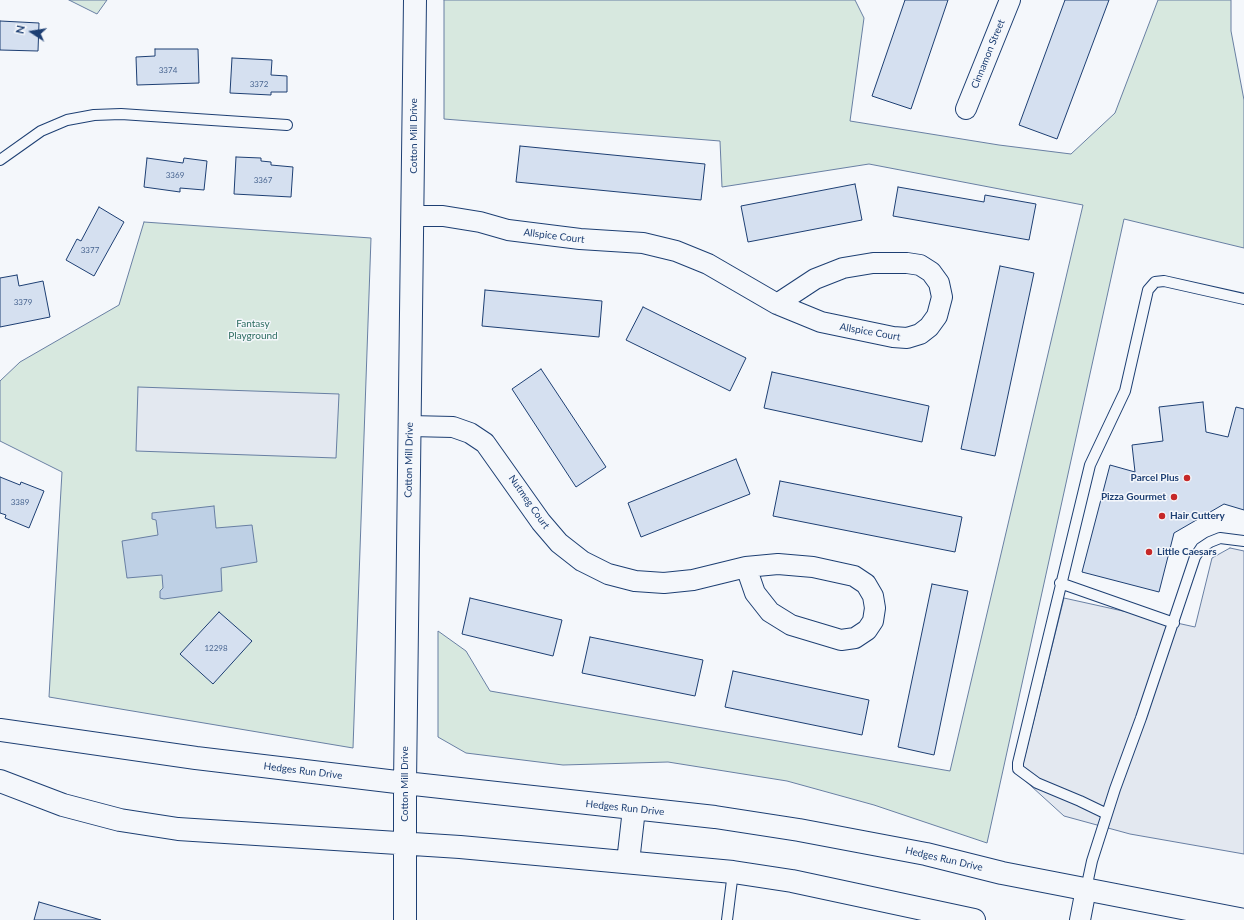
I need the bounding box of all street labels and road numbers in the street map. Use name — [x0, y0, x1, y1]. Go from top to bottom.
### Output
street label: Cinnamon Street — [969, 18, 1007, 90]
street label: Cotton Mill Drive — [408, 98, 420, 174]
street label: Allspice Court — [523, 226, 585, 246]
street label: Allspice Court — [839, 321, 901, 343]
street label: Cotton Mill Drive — [402, 422, 416, 498]
street label: Nutmeg Court — [506, 473, 552, 531]
street label: Cotton Mill Drive — [399, 746, 411, 822]
street label: Hedges Run Drive — [263, 760, 343, 782]
street label: Hedges Run Drive — [585, 798, 665, 818]
street label: Hedges Run Drive — [904, 844, 984, 874]

